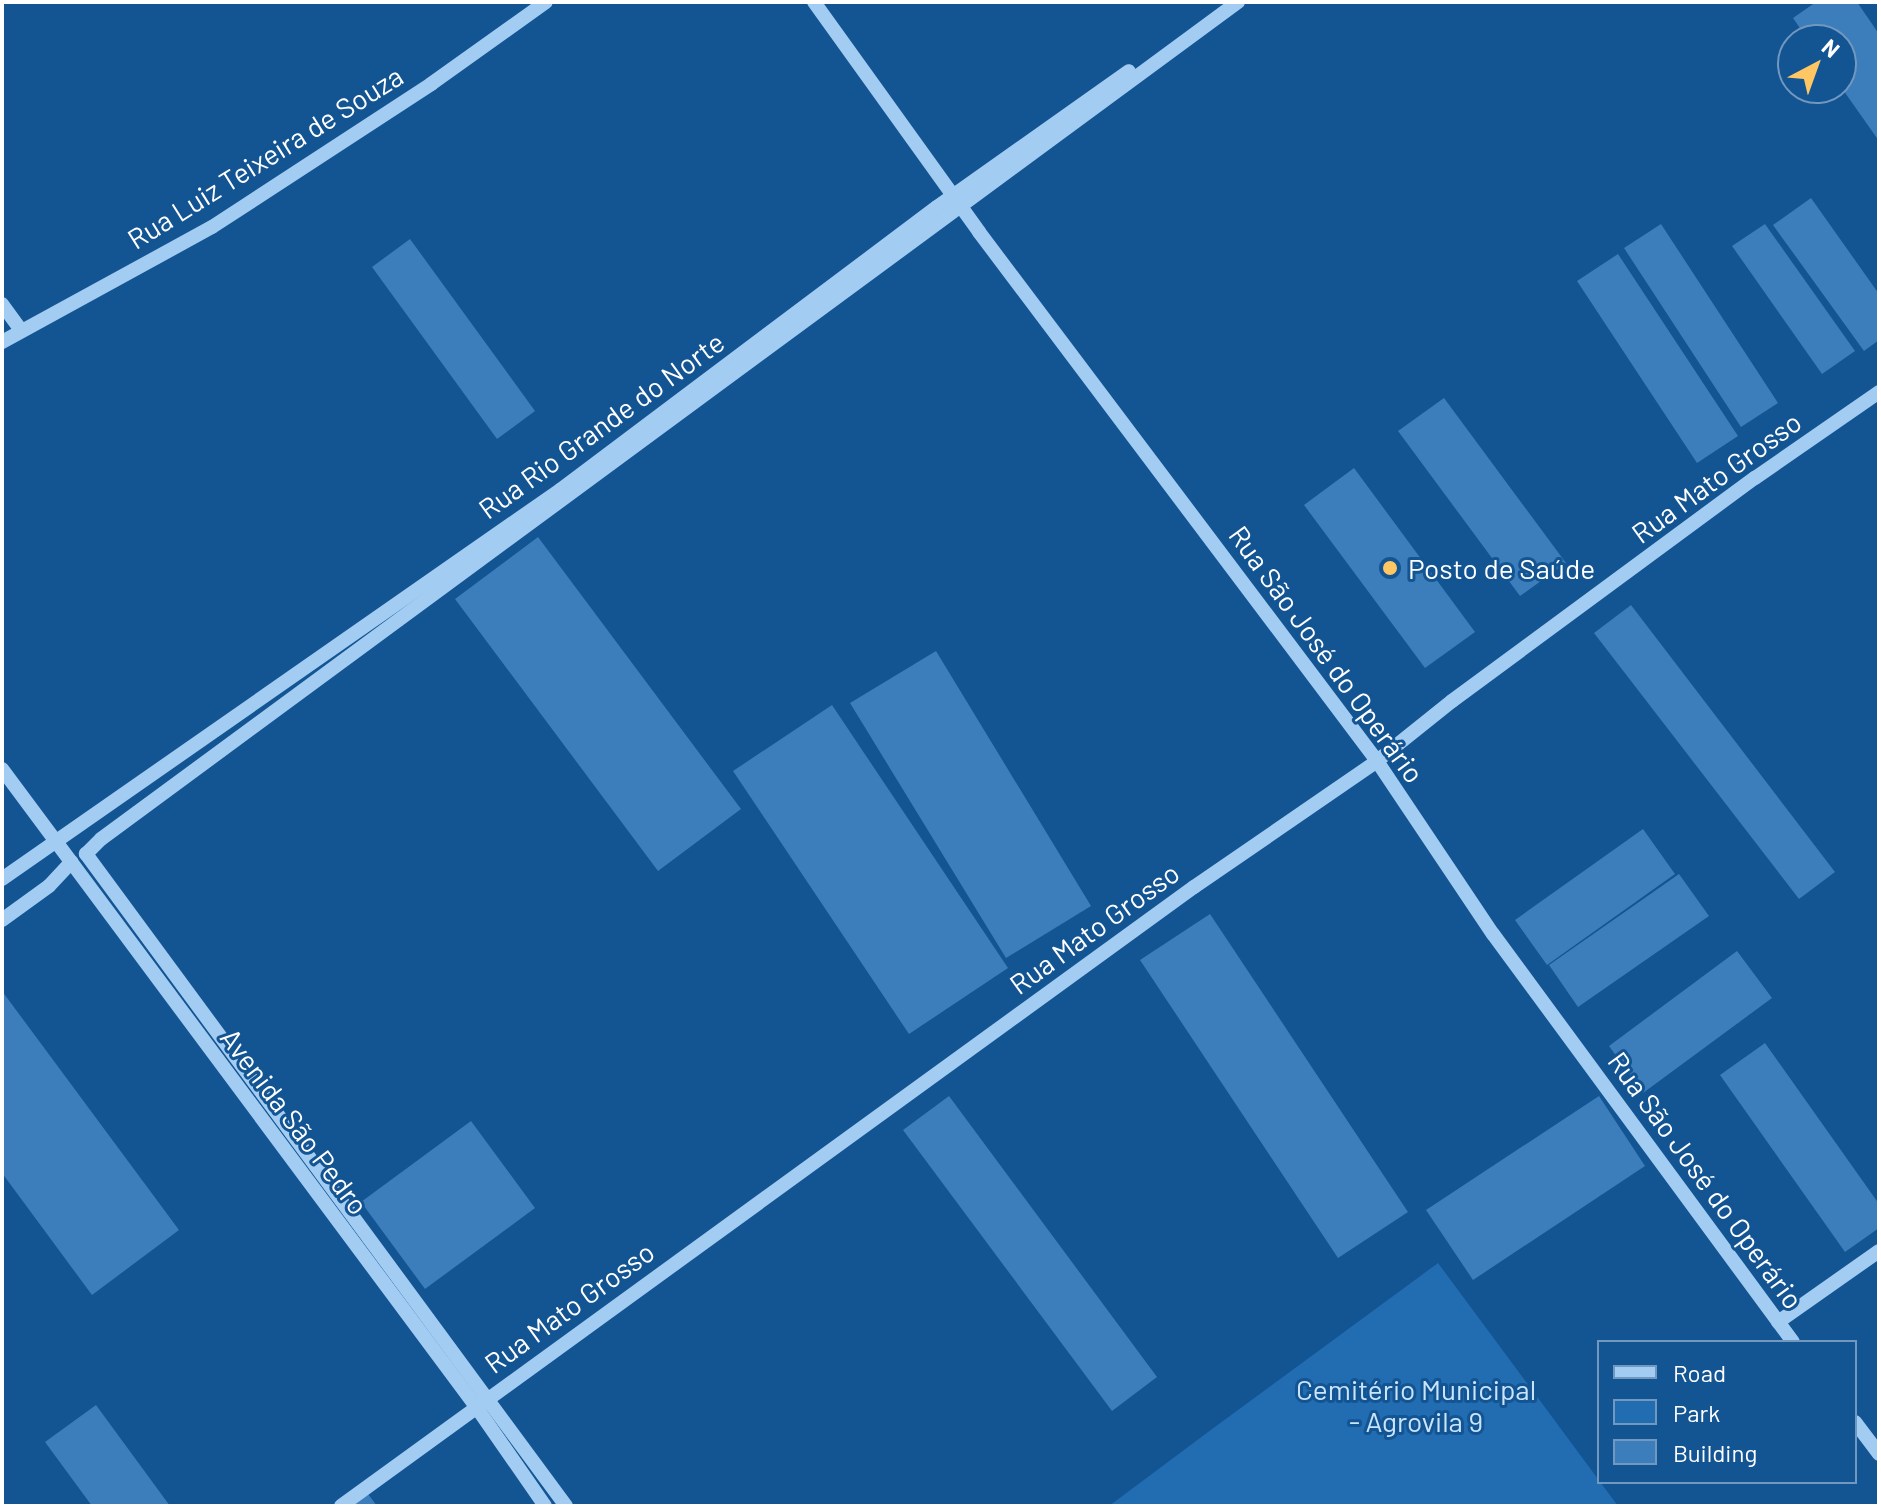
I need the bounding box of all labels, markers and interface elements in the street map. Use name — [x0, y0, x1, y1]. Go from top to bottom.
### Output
north arrow — [1777, 24, 1857, 104]
text: N — [1817, 33, 1845, 62]
street label: Rua Luiz Teixeira de Souza — [121, 58, 409, 256]
street label: Rua Rio Grande do Norte — [472, 325, 730, 525]
street label: Rua Mato Grosso — [1625, 404, 1807, 550]
street label: Rua São José do Operário — [1222, 519, 1432, 789]
place label: Posto de Saúde — [1408, 551, 1595, 585]
marker: Posto de Saúde — [1379, 557, 1401, 579]
street label: Rua Mato Grosso — [1003, 855, 1185, 1001]
street label: Avenida São Pedro — [214, 1021, 376, 1221]
street label: Rua São José do Operário — [1601, 1045, 1811, 1315]
street label: Rua Mato Grosso — [478, 1234, 660, 1380]
legend — [1597, 1340, 1857, 1484]
text: Road — [1673, 1358, 1726, 1387]
park label: Cemitério Municipal - Agrovila 9 — [1296, 1372, 1536, 1438]
text: Park — [1673, 1398, 1720, 1427]
text: Building — [1673, 1438, 1757, 1467]

